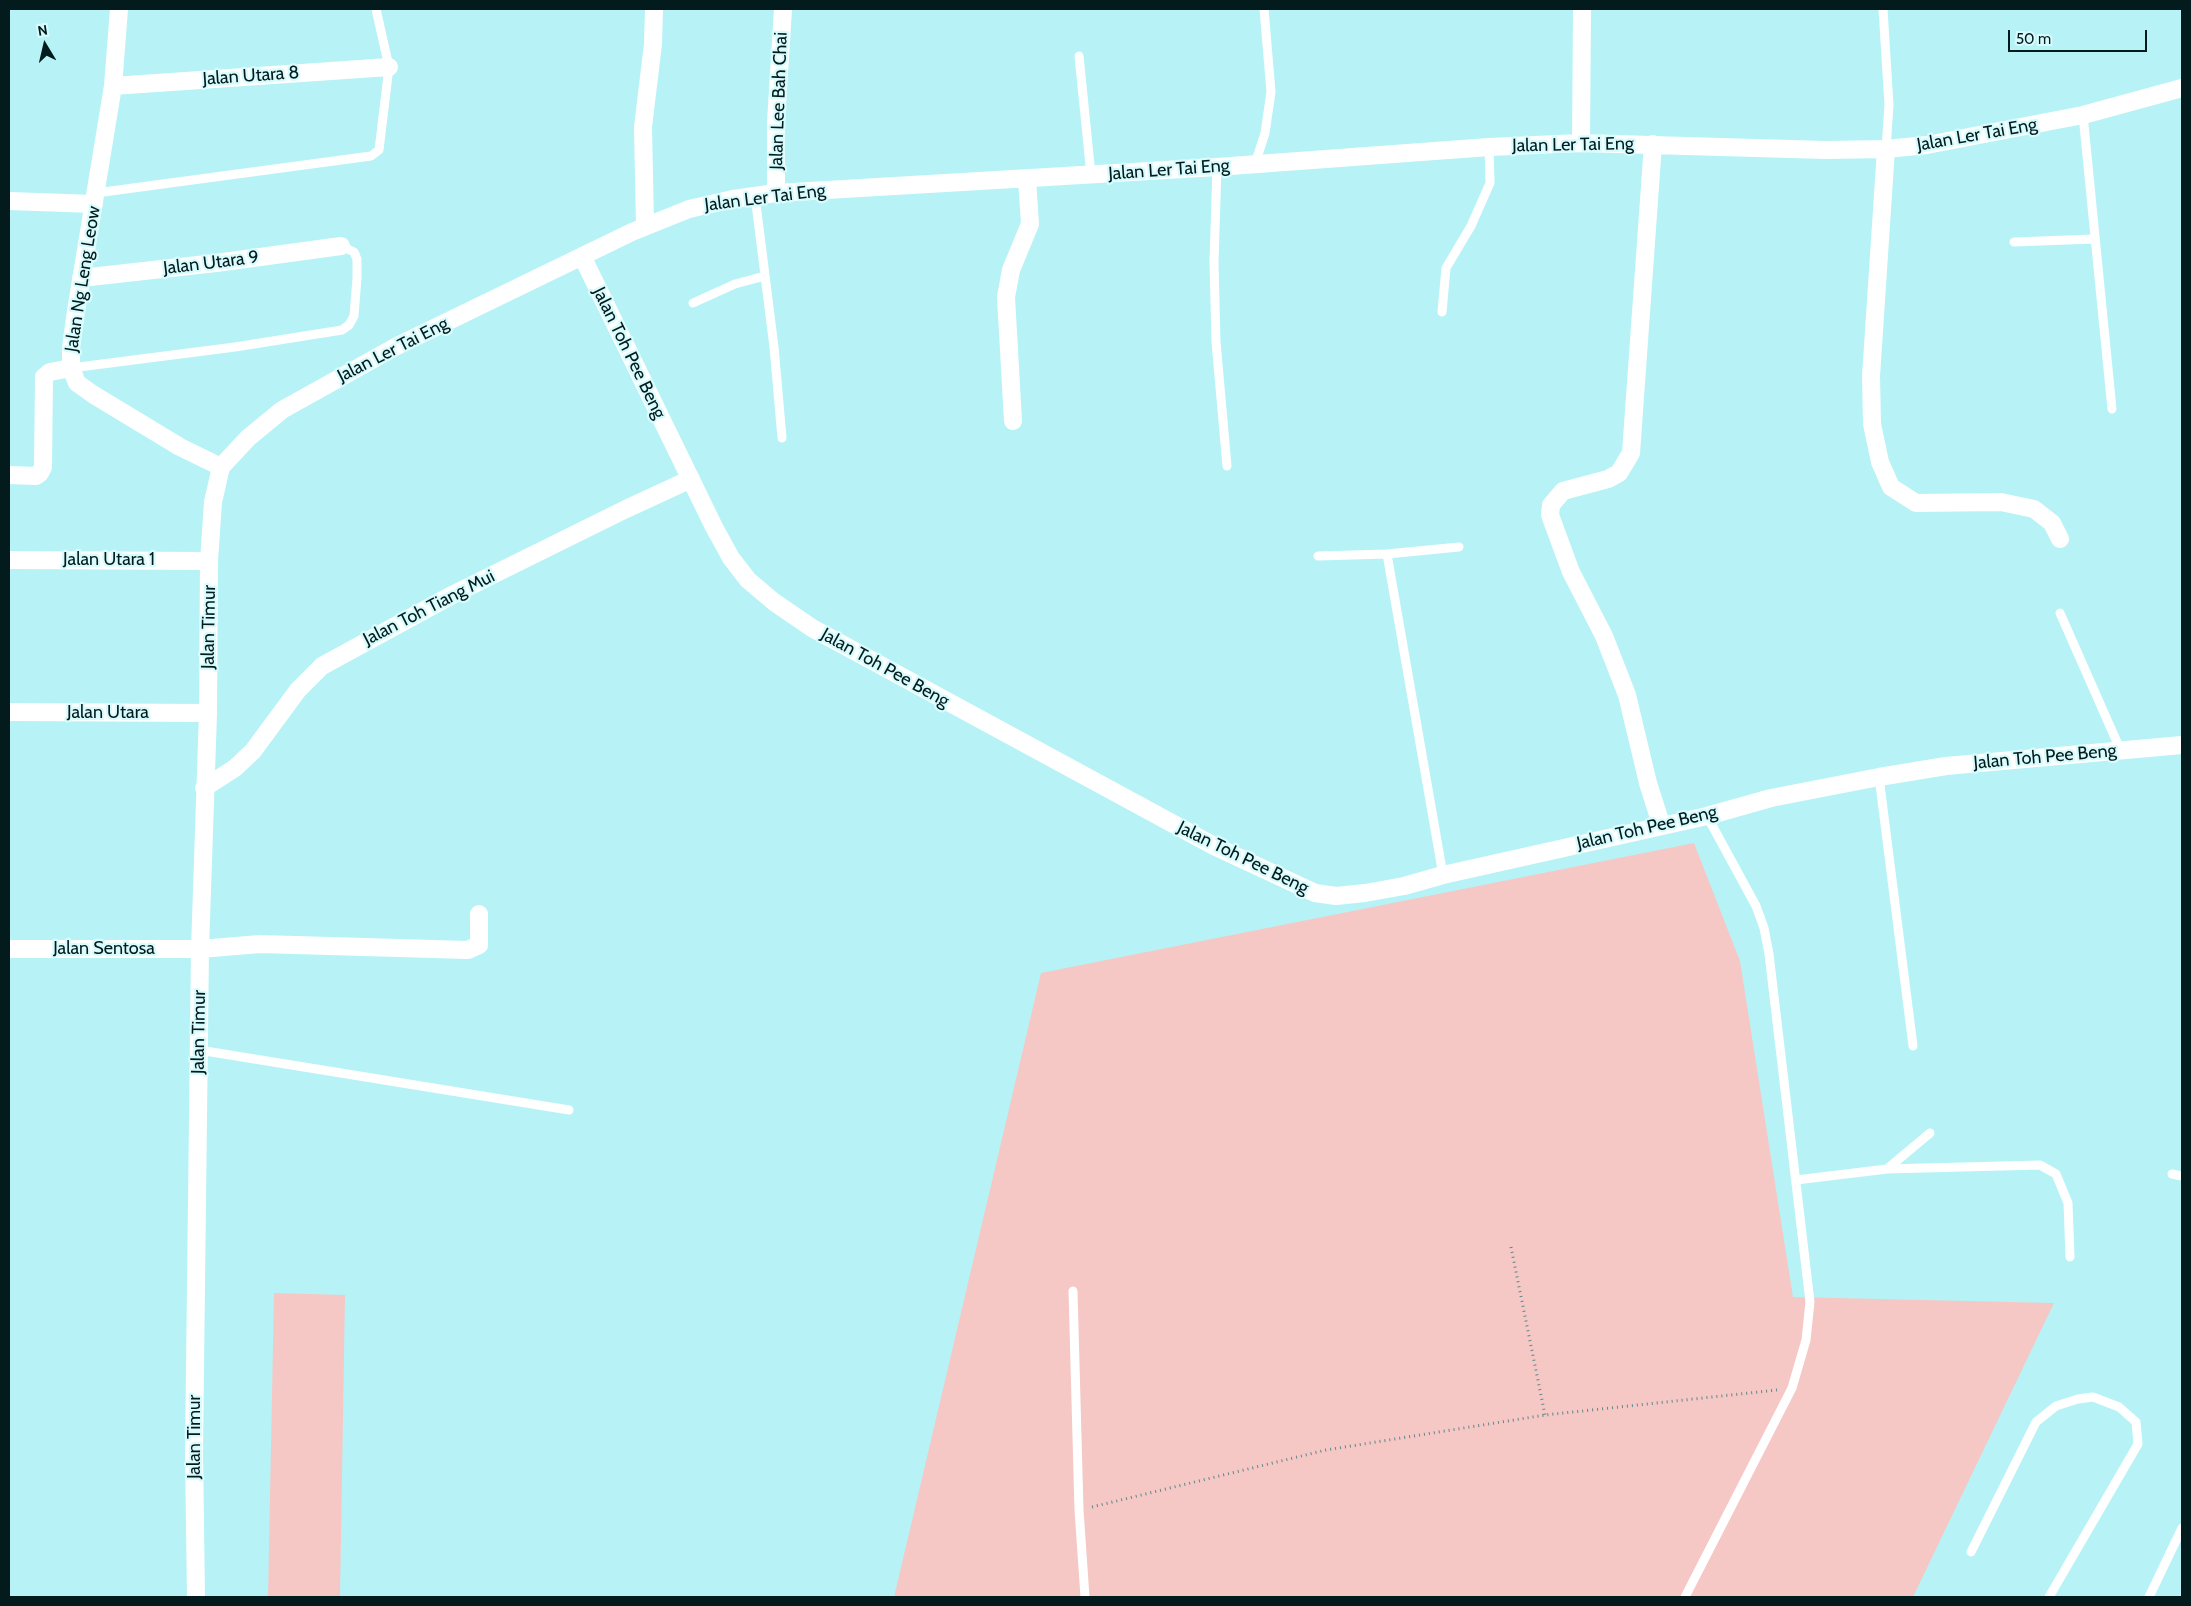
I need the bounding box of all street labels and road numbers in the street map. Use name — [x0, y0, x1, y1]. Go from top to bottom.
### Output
street label: Jalan Lee Bah Chai — [766, 32, 792, 170]
street label: Jalan Utara 8 — [202, 62, 300, 90]
street label: Jalan Ler Tai Eng — [1915, 114, 2039, 156]
street label: Jalan Ler Tai Eng — [1512, 133, 1634, 157]
street label: Jalan Ler Tai Eng — [1108, 155, 1230, 185]
street label: Jalan Ler Tai Eng — [703, 180, 827, 216]
street label: Jalan Ng Leng Leow — [61, 204, 105, 354]
street label: Jalan Utara 9 — [162, 246, 260, 280]
street label: Jalan Toh Pee Beng — [588, 284, 670, 422]
street label: Jalan Ler Tai Eng — [334, 313, 452, 387]
street label: Jalan Utara 1 — [63, 549, 155, 571]
street label: Jalan Toh Tiang Mui — [360, 566, 498, 650]
street label: Jalan Timur — [197, 585, 221, 669]
street label: Jalan Toh Pee Beng — [817, 624, 953, 712]
street label: Jalan Utara — [67, 702, 149, 724]
street label: Jalan Toh Pee Beng — [1973, 740, 2117, 774]
street label: Jalan Toh Pee Beng — [1575, 801, 1719, 855]
street label: Jalan Toh Pee Beng — [1174, 817, 1312, 899]
street label: Jalan Sentosa — [53, 938, 155, 960]
street label: Jalan Timur — [187, 990, 211, 1074]
street label: Jalan Timur — [184, 1395, 206, 1479]

